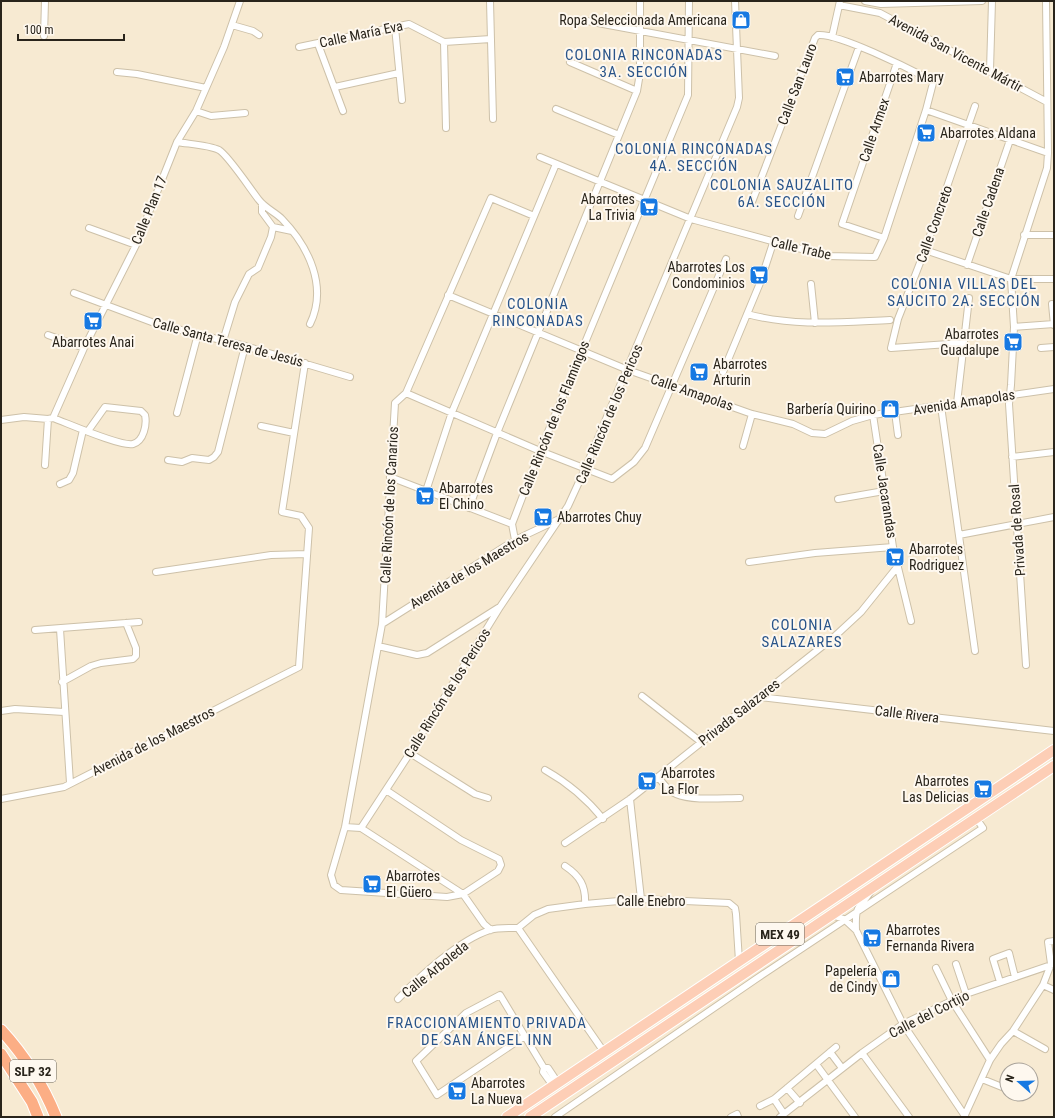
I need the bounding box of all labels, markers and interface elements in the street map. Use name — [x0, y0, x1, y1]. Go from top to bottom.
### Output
shop icon: Ropa Seleccionada Americana — [730, 9, 752, 31]
street label: Avenida San Vicente Mártir — [886, 11, 1026, 95]
place label: Ropa Seleccionada Americana — [559, 12, 727, 28]
scale bar — [18, 16, 124, 42]
street label: Calle María Eva — [318, 17, 404, 51]
text: 100 m — [24, 23, 54, 37]
street label: Calle San Lauro — [774, 41, 820, 127]
district label: COLONIA RINCONADAS 3A. SECCIÓN — [565, 46, 723, 81]
supermarket icon: Abarrotes Mary — [834, 66, 856, 88]
place label: Abarrotes Mary — [859, 69, 944, 85]
street label: Calle Armex — [856, 96, 892, 164]
supermarket icon: Abarrotes Aldana — [915, 122, 937, 144]
place label: Abarrotes Aldana — [940, 125, 1036, 141]
district label: COLONIA RINCONADAS 4A. SECCIÓN — [615, 140, 773, 175]
street label: Calle Cadena — [969, 165, 1007, 239]
street label: Calle Plan 17 — [128, 173, 170, 247]
district label: COLONIA SAUZALITO 6A. SECCIÓN — [710, 176, 854, 211]
street label: Calle Concreto — [913, 183, 955, 265]
place label: Abarrotes La Trivia — [581, 191, 635, 223]
supermarket icon: Abarrotes La Trivia — [638, 196, 660, 218]
street label: Calle Trabe — [769, 233, 833, 263]
place label: Abarrotes Los Condominios — [668, 259, 745, 291]
supermarket icon: Abarrotes Los Condominios — [748, 264, 770, 286]
district label: COLONIA VILLAS DEL SAUCITO 2A. SECCIÓN — [887, 275, 1041, 310]
district label: COLONIA RINCONADAS — [492, 295, 584, 330]
supermarket icon: Abarrotes Anai — [82, 310, 104, 332]
street label: Calle Santa Teresa de Jesús — [151, 314, 305, 370]
place label: Abarrotes Guadalupe — [940, 326, 999, 358]
supermarket icon: Abarrotes Guadalupe — [1002, 331, 1024, 353]
place label: Abarrotes Anai — [52, 334, 134, 350]
street label: Calle Rincón de los Flamingos — [516, 338, 592, 498]
street label: Calle Rincón de los Pericos — [572, 342, 646, 486]
place label: Abarrotes Arturin — [713, 356, 767, 388]
supermarket icon: Abarrotes Arturin — [688, 361, 710, 383]
street label: Calle Amapolas — [649, 370, 735, 414]
street label: Avenida Amapolas — [912, 386, 1016, 418]
shop icon: Barbería Quirino — [879, 398, 901, 420]
place label: Barbería Quirino — [787, 401, 876, 417]
street label: Calle Rincón de los Canarios — [377, 426, 401, 584]
street label: Calle Jacarandas — [870, 443, 900, 539]
place label: Abarrotes El Chino — [439, 480, 493, 512]
street label: Privada de Rosal — [1006, 483, 1028, 577]
supermarket icon: Abarrotes El Chino — [414, 485, 436, 507]
supermarket icon: Abarrotes Chuy — [532, 506, 554, 528]
place label: Abarrotes Chuy — [557, 509, 642, 525]
street label: Avenida de los Maestros — [407, 528, 531, 612]
place label: Abarrotes Rodriguez — [909, 541, 964, 573]
supermarket icon: Abarrotes Rodriguez — [884, 546, 906, 568]
district label: COLONIA SALAZARES — [761, 616, 843, 651]
street label: Calle Rincón de los Pericos — [400, 625, 494, 761]
street label: Privada Salazares — [695, 675, 783, 749]
street label: Calle Rivera — [874, 702, 940, 726]
street label: Avenida de los Maestros — [89, 703, 217, 779]
place label: Abarrotes La Flor — [661, 765, 715, 797]
supermarket icon: Abarrotes La Flor — [636, 770, 658, 792]
place label: Abarrotes Las Delicias — [902, 773, 969, 805]
supermarket icon: Abarrotes Las Delicias — [972, 778, 994, 800]
place label: Abarrotes El Güero — [386, 868, 440, 900]
supermarket icon: Abarrotes El Güero — [361, 873, 383, 895]
street label: Calle Enebro — [616, 893, 686, 909]
place label: Abarrotes Fernanda Rivera — [886, 922, 974, 954]
road number: MEX 49 — [756, 923, 804, 945]
supermarket icon: Abarrotes Fernanda Rivera — [861, 927, 883, 949]
street label: Calle Arboleda — [399, 937, 471, 1001]
place label: Papelería de Cindy — [825, 963, 877, 995]
shop icon: Papelería de Cindy — [880, 968, 902, 990]
street label: Calle del Cortijo — [886, 987, 972, 1041]
district label: FRACCIONAMIENTO PRIVADA DE SAN ÁNGEL INN — [387, 1014, 587, 1049]
road number: SLP 32 — [10, 1060, 56, 1082]
north arrow — [999, 1062, 1039, 1102]
text: N — [1003, 1073, 1017, 1084]
place label: Abarrotes La Nueva — [471, 1075, 525, 1107]
supermarket icon: Abarrotes La Nueva — [446, 1080, 468, 1102]

